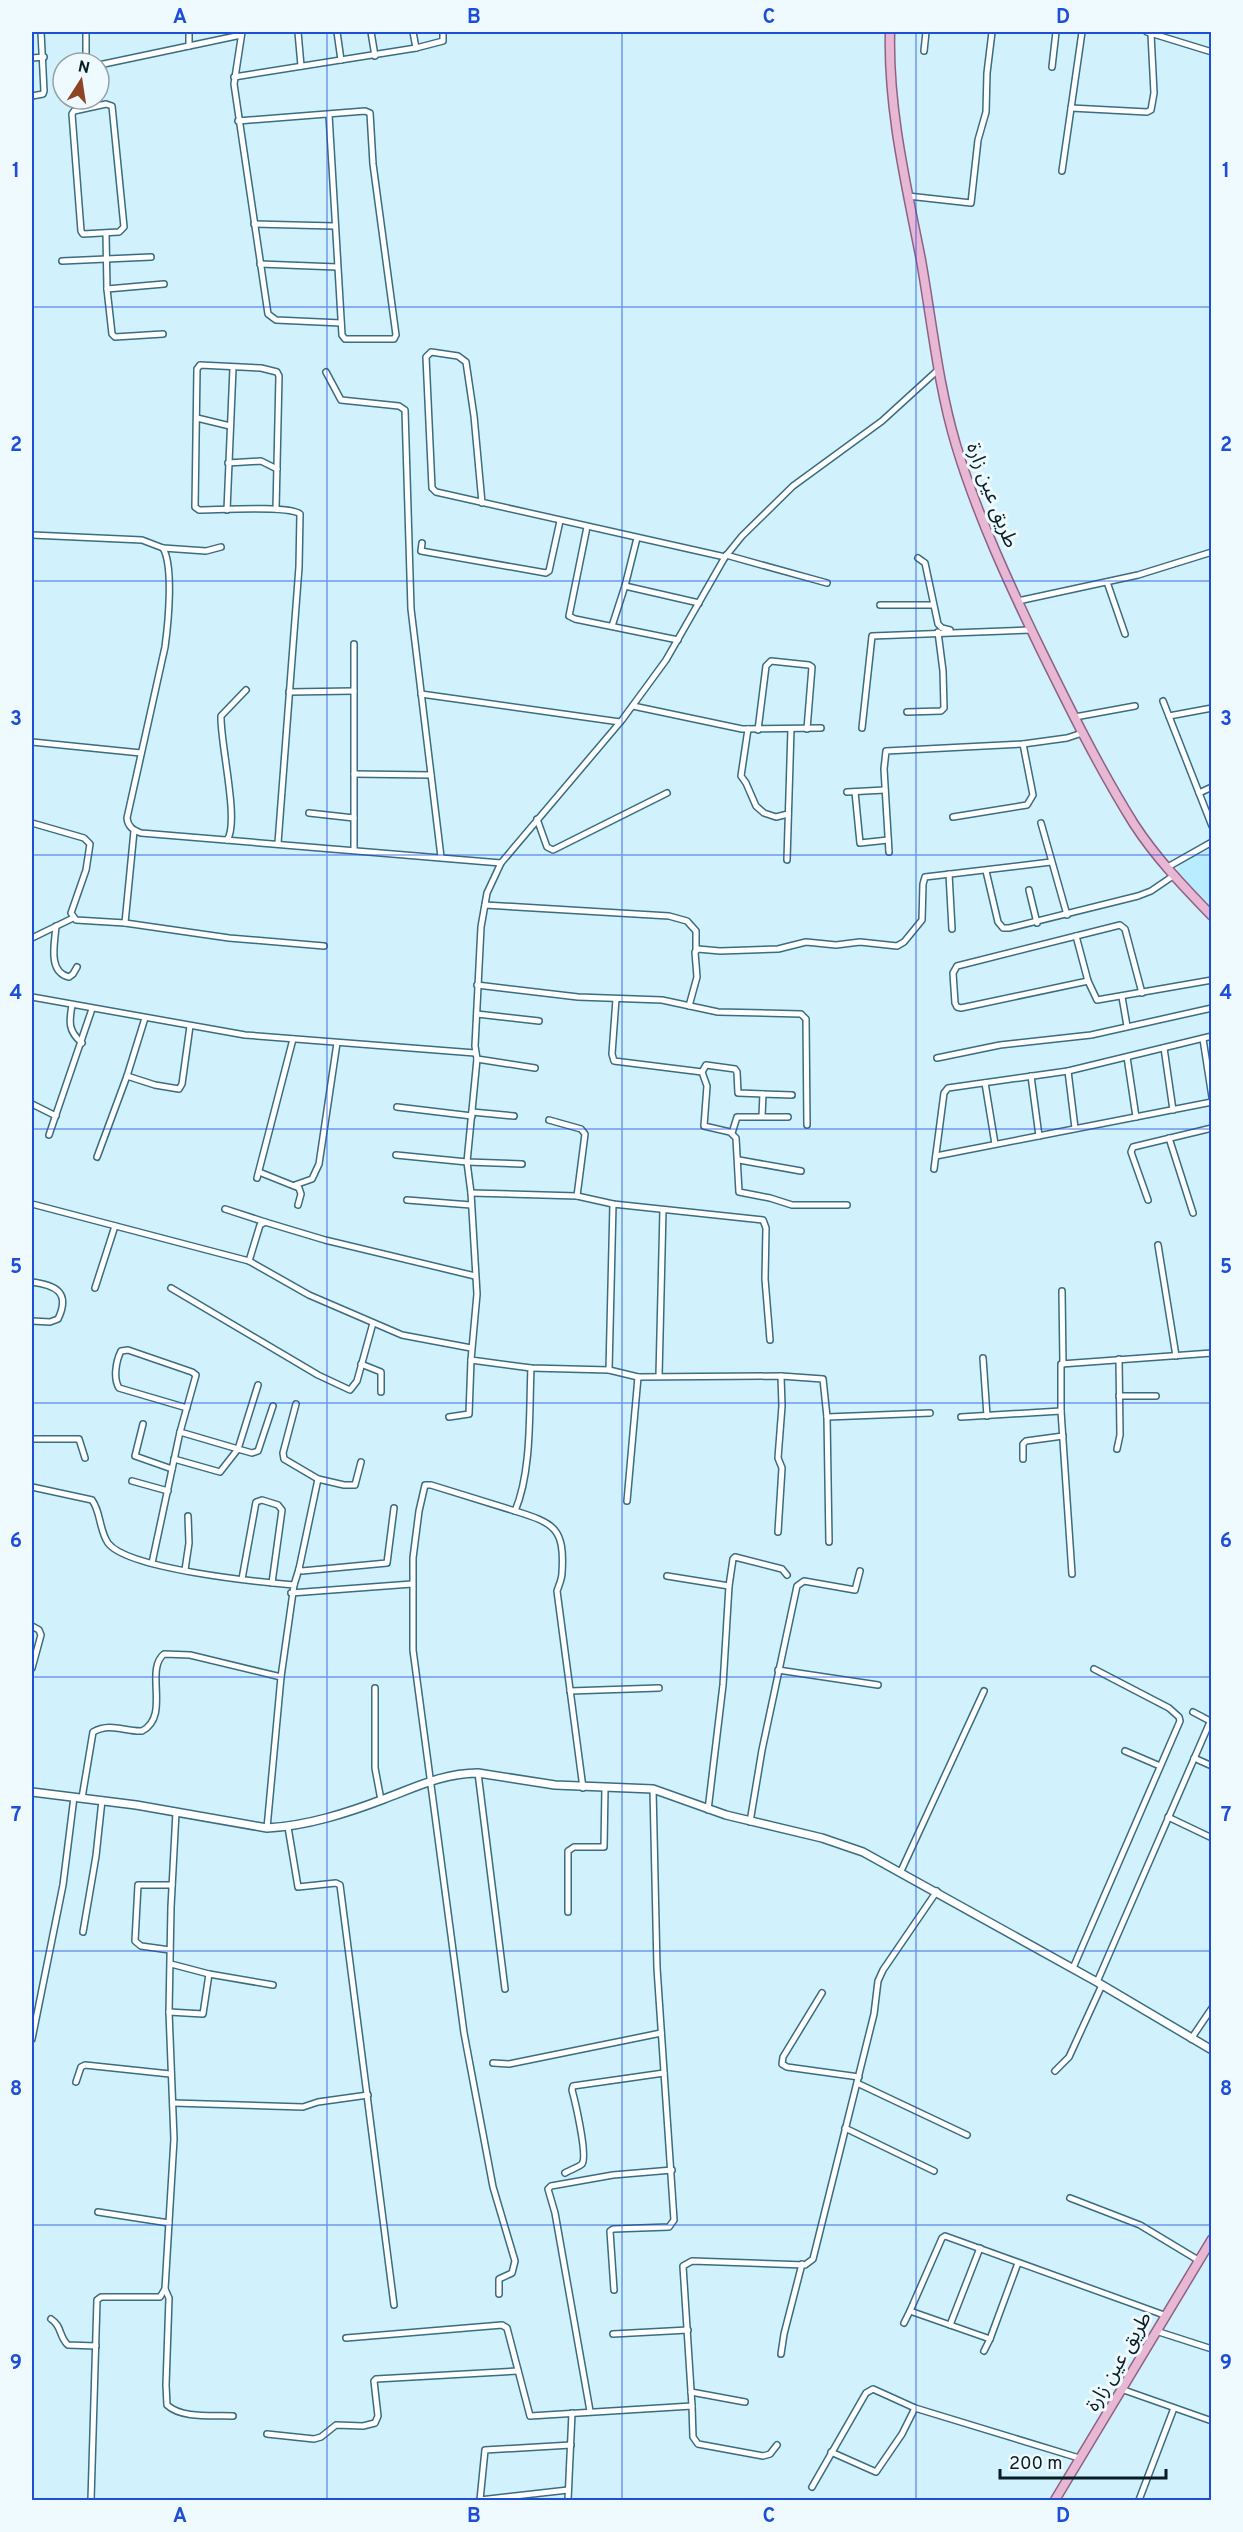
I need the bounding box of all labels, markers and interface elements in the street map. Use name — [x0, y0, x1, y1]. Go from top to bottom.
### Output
text: A — [173, 5, 187, 31]
text: B — [467, 5, 481, 31]
text: C — [763, 5, 775, 31]
text: D — [1056, 5, 1070, 31]
north arrow — [51, 51, 111, 111]
text: N — [76, 57, 91, 79]
text: 1 — [12, 159, 20, 185]
text: 1 — [1222, 159, 1230, 185]
text: 2 — [10, 433, 22, 459]
text: 2 — [1220, 433, 1232, 459]
street label: طريق عين زارة — [959, 439, 1023, 552]
text: 3 — [10, 707, 22, 733]
text: 3 — [1220, 707, 1232, 733]
text: 4 — [10, 981, 22, 1007]
text: 4 — [1220, 981, 1232, 1007]
text: 5 — [10, 1255, 22, 1281]
text: 5 — [1220, 1255, 1232, 1281]
text: 6 — [10, 1529, 22, 1555]
text: 6 — [1220, 1529, 1232, 1555]
text: 7 — [11, 1803, 21, 1829]
text: 7 — [1221, 1803, 1231, 1829]
text: 8 — [10, 2077, 22, 2103]
text: 8 — [1220, 2077, 1232, 2103]
street label: طريق عين زارة — [1081, 2308, 1159, 2416]
text: 9 — [10, 2351, 22, 2377]
text: 9 — [1220, 2351, 1232, 2377]
scale bar — [1000, 2442, 1166, 2480]
text: 200 m — [1009, 2453, 1062, 2476]
text: A — [173, 2504, 187, 2530]
text: B — [467, 2504, 481, 2530]
text: C — [763, 2504, 775, 2530]
text: D — [1056, 2504, 1070, 2530]

